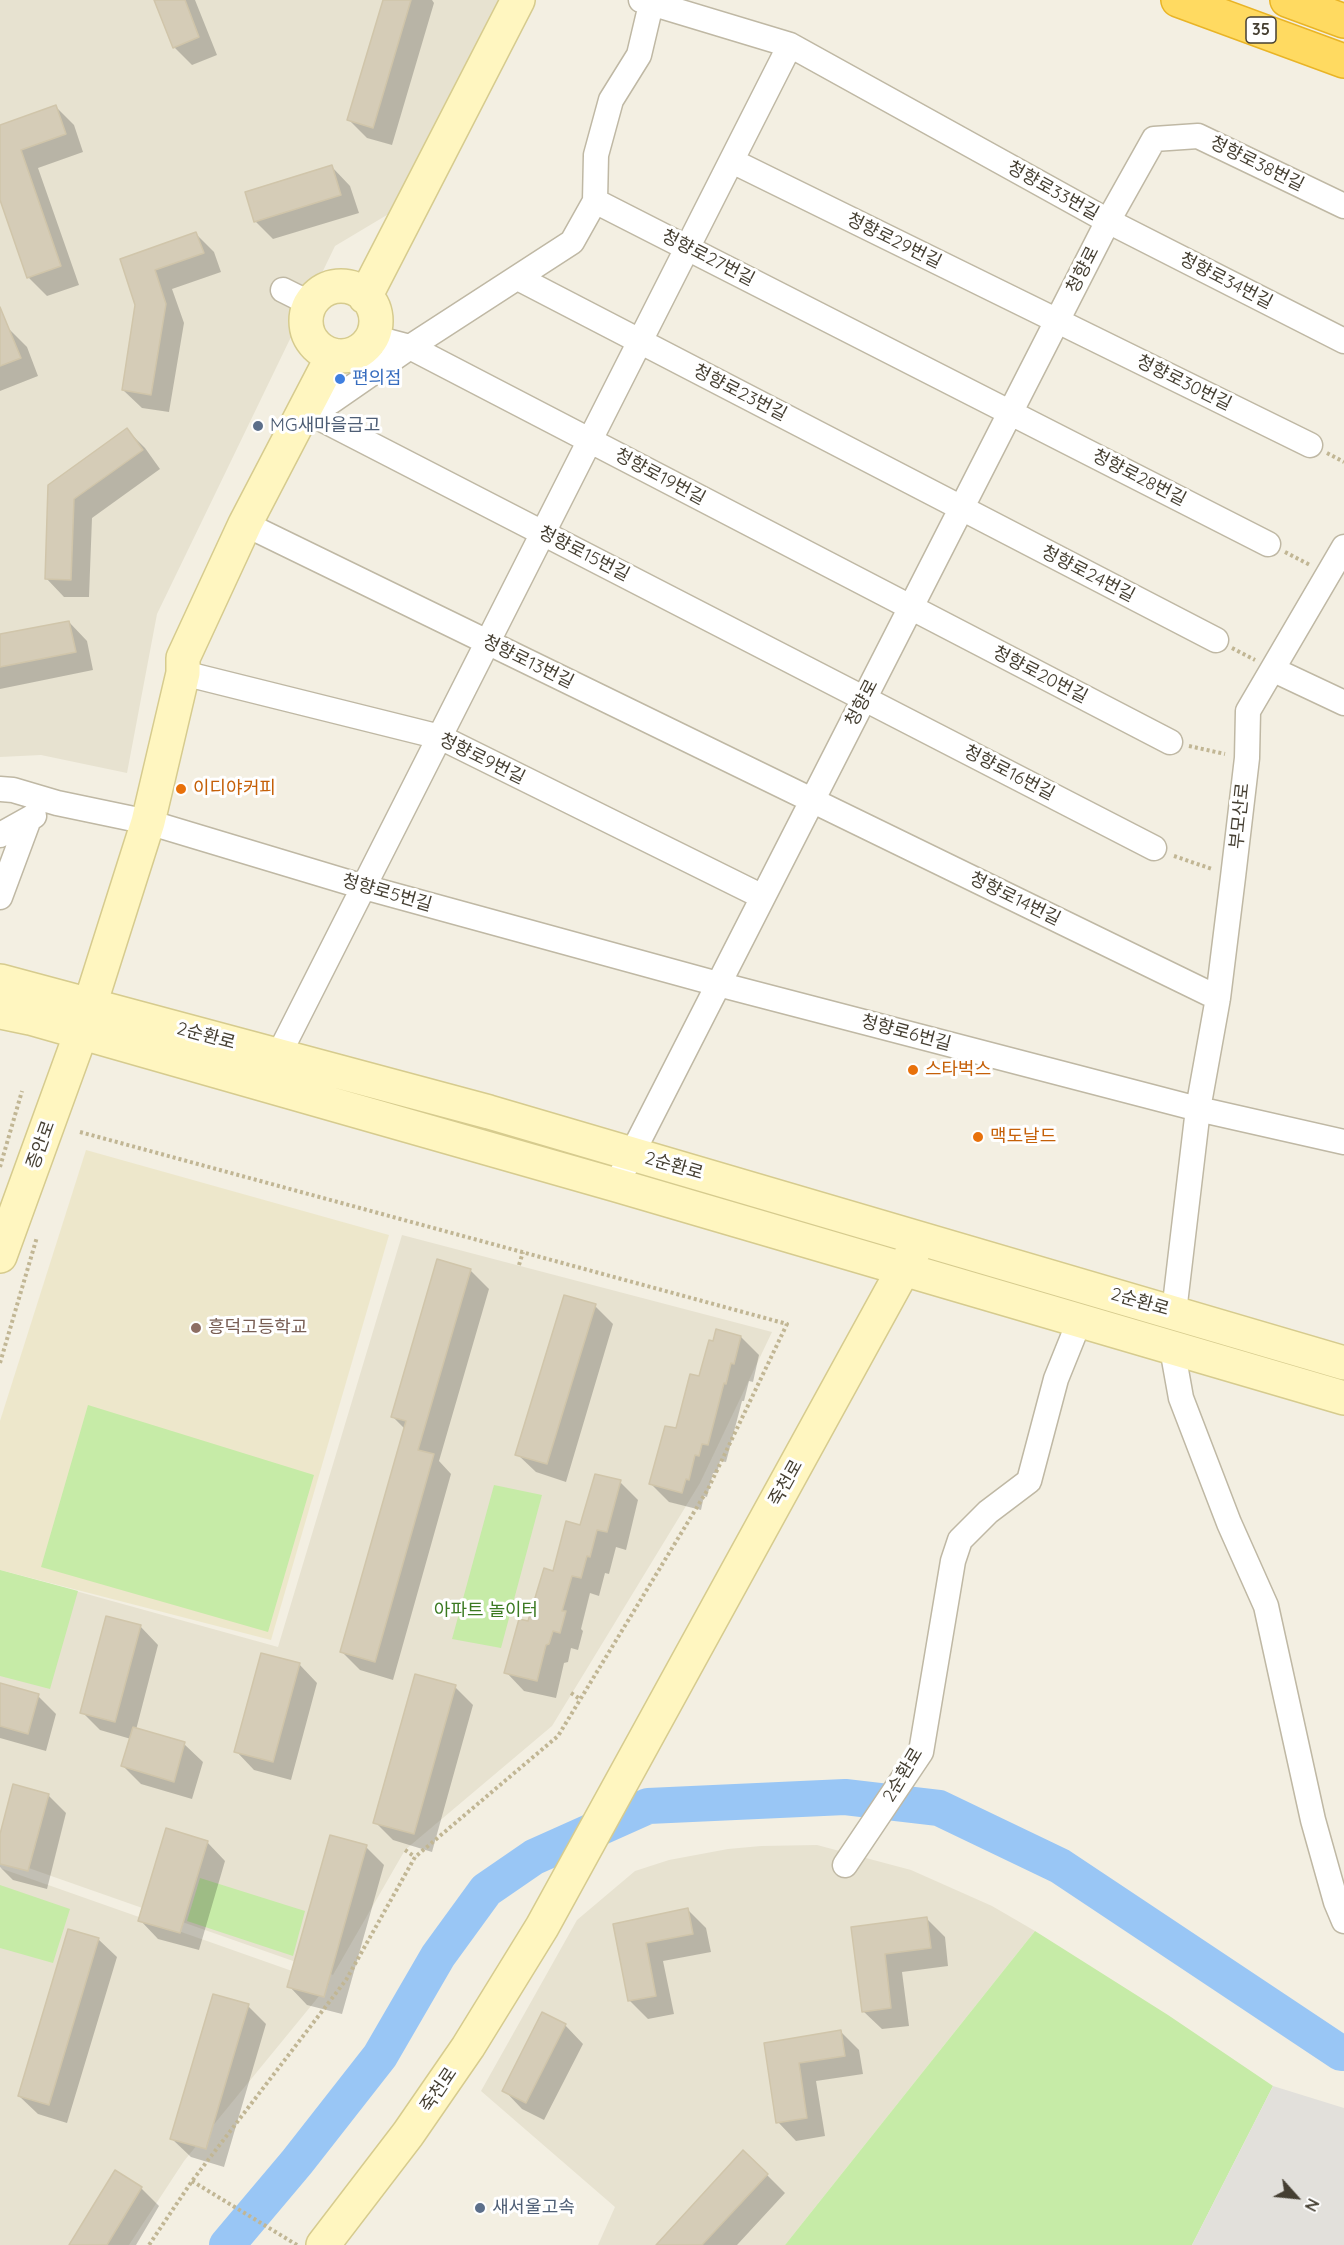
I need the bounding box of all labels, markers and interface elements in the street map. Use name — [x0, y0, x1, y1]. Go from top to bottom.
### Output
road number: 35 — [1246, 17, 1276, 43]
street label: 청향로38번길 — [1206, 132, 1308, 196]
street label: 청향로33번길 — [1003, 157, 1103, 225]
street label: 청향로29번길 — [843, 209, 945, 273]
street label: 청향로27번길 — [658, 225, 758, 291]
street label: 청향로 — [1062, 243, 1104, 297]
street label: 청향로34번길 — [1176, 248, 1276, 314]
street label: 청향로30번길 — [1133, 351, 1235, 415]
street label: 청향로23번길 — [690, 360, 790, 426]
place label: 편의점 — [352, 368, 402, 390]
marker: 편의점 — [333, 372, 347, 386]
place label: MG새마을금고 — [270, 415, 380, 437]
marker: MG새마을금고 — [251, 419, 265, 433]
street label: 청향로19번길 — [611, 444, 709, 510]
street label: 청향로28번길 — [1088, 445, 1190, 511]
street label: 청향로15번길 — [535, 522, 633, 586]
street label: 청향로24번길 — [1038, 541, 1138, 607]
street label: 청향로13번길 — [479, 631, 577, 693]
street label: 청향로20번길 — [989, 642, 1091, 708]
street label: 청향로 — [841, 676, 883, 730]
street label: 청향로9번길 — [436, 729, 528, 789]
street label: 청향로16번길 — [960, 741, 1058, 805]
place label: 이디야커피 — [193, 778, 276, 800]
marker: 이디야커피 — [174, 782, 188, 796]
street label: 부모산로 — [1226, 782, 1254, 850]
street label: 청향로14번길 — [966, 868, 1064, 930]
street label: 청향로5번길 — [340, 870, 434, 916]
street label: 청향로6번길 — [859, 1011, 953, 1055]
street label: 2순환로 — [174, 1018, 238, 1054]
place label: 스타벅스 — [925, 1059, 991, 1081]
marker: 스타벅스 — [906, 1063, 920, 1077]
street label: 증안로 — [22, 1118, 60, 1172]
place label: 맥도날드 — [990, 1126, 1056, 1148]
marker: 맥도날드 — [971, 1130, 985, 1144]
street label: 2순환로 — [642, 1147, 706, 1185]
street label: 2순환로 — [1108, 1283, 1172, 1321]
place label: 흥덕고등학교 — [208, 1317, 307, 1339]
marker: 흥덕고등학교 — [189, 1321, 203, 1335]
street label: 죽천로 — [765, 1456, 807, 1510]
park label: 아파트 놀이터 — [434, 1600, 538, 1622]
street label: 2순환로 — [878, 1744, 928, 1806]
street label: 죽천로 — [416, 2063, 462, 2117]
north arrow — [1266, 2167, 1326, 2227]
text: N — [1300, 2195, 1324, 2215]
place label: 새서울고속 — [492, 2197, 575, 2219]
marker: 새서울고속 — [473, 2201, 487, 2215]

